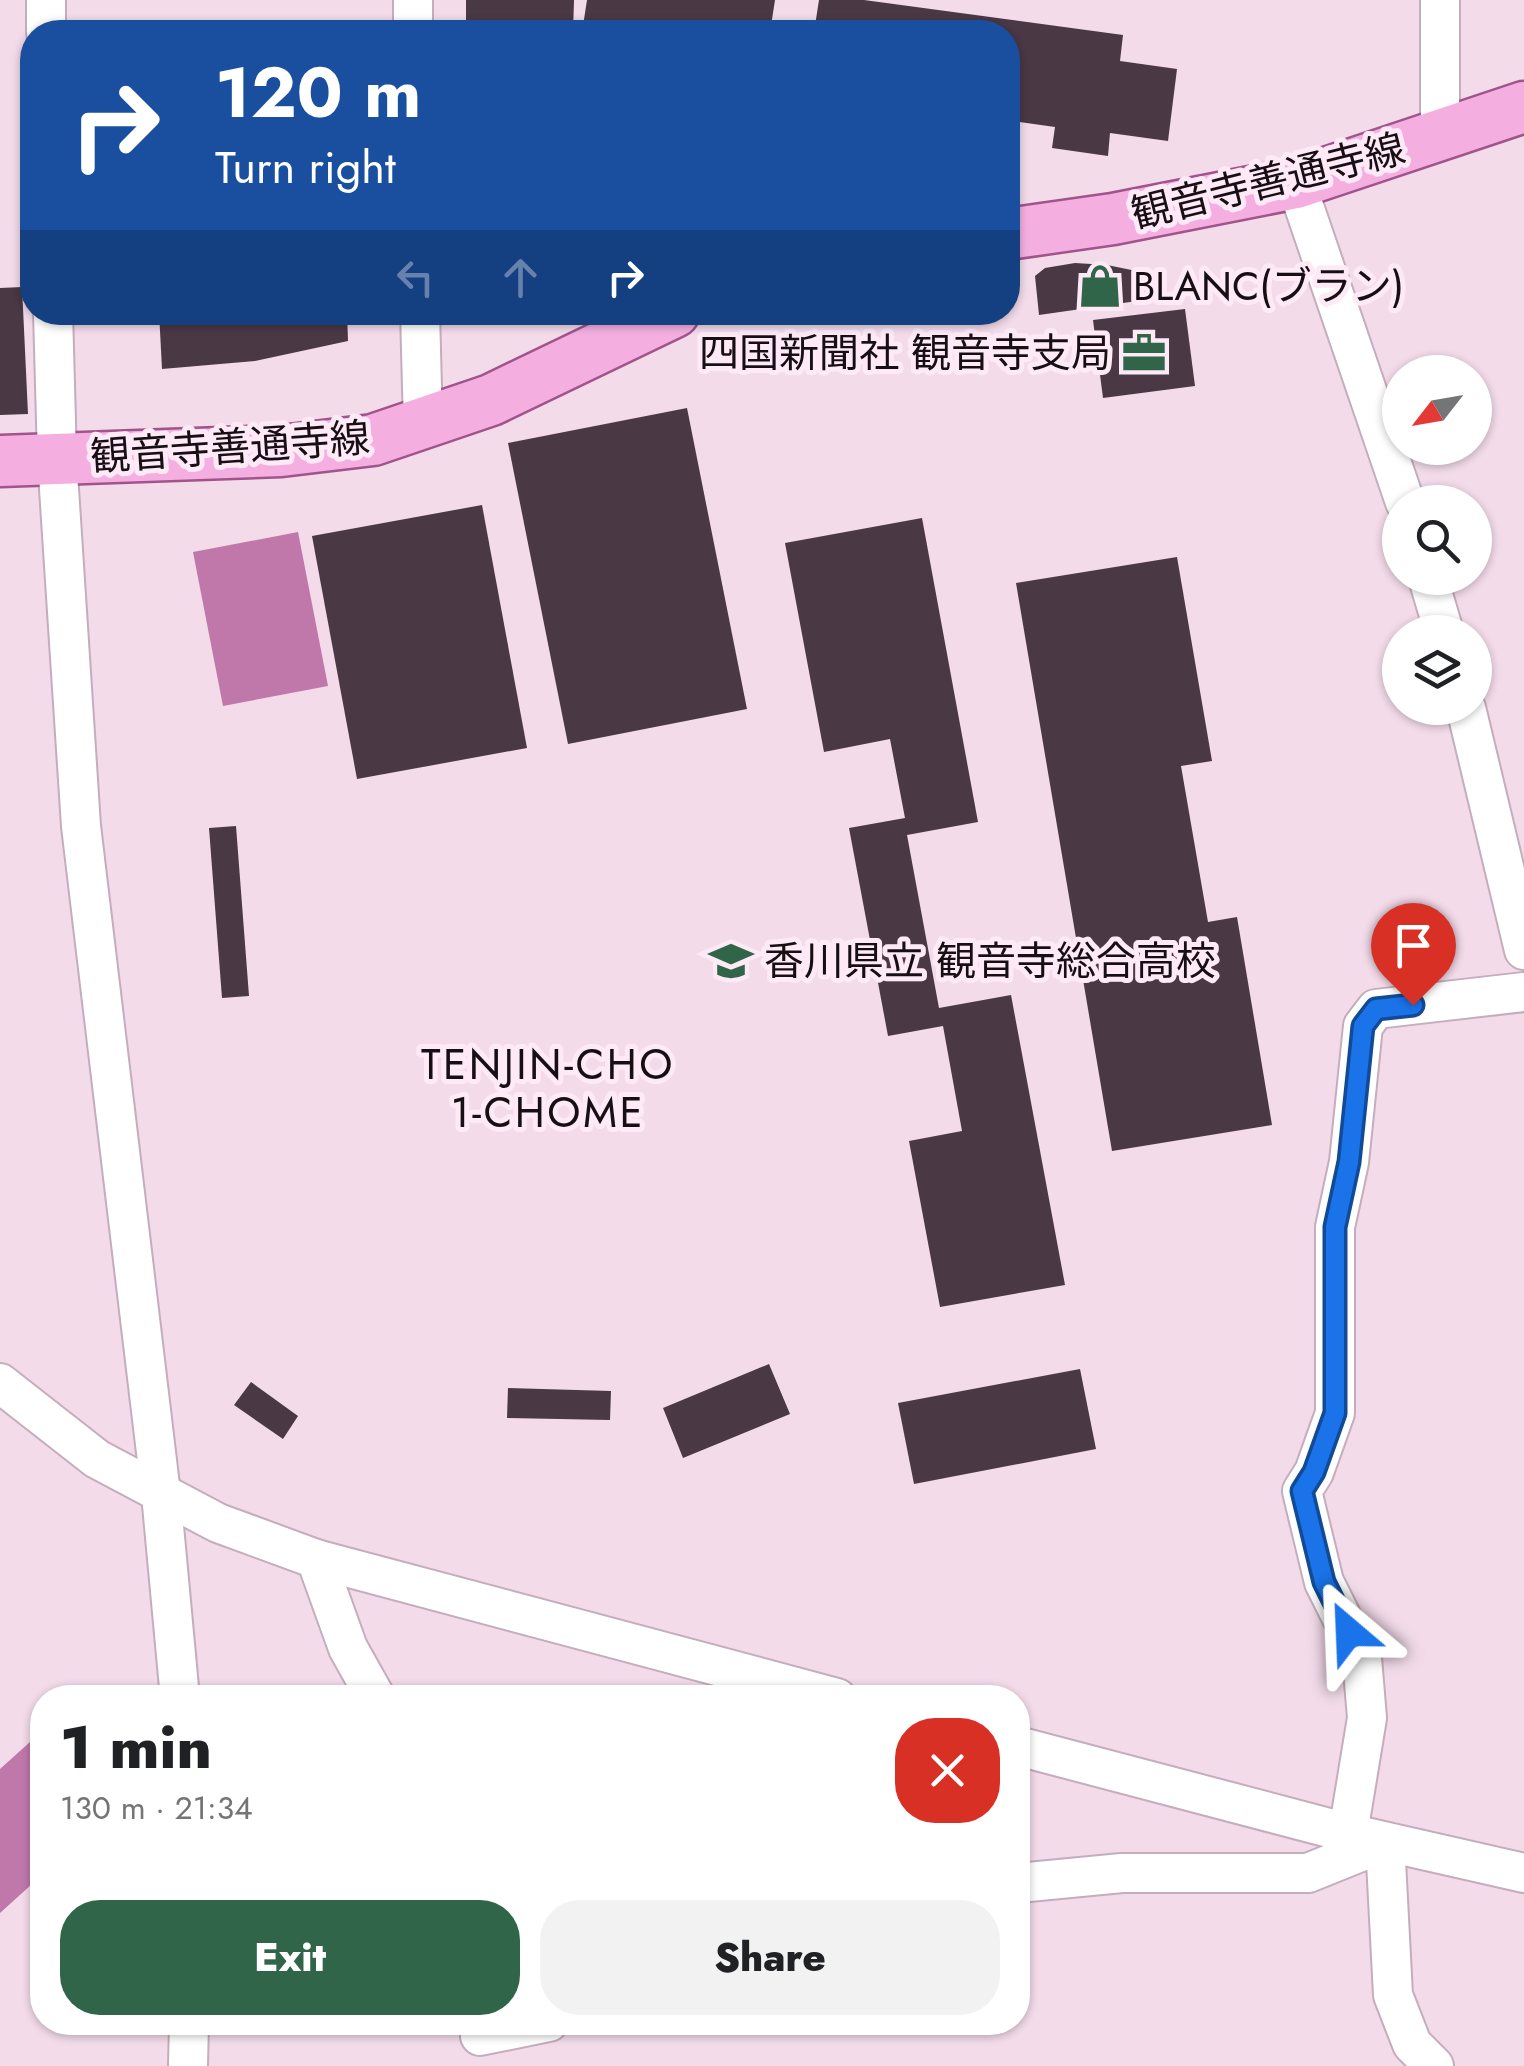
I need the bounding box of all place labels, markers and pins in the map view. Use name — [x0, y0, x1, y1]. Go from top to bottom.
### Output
place label: BLANC(ブラン) — [1133, 257, 1404, 315]
shop icon: BLANC(ブラン) — [1076, 262, 1124, 310]
place label: 四国新聞社 観音寺支局 — [699, 324, 1111, 382]
office icon: 四国新聞社 観音寺支局 — [1120, 329, 1168, 377]
pin — [1371, 903, 1456, 1006]
place label: 香川県立 観音寺総合高校 — [764, 932, 1216, 990]
school or university icon: 香川県立 観音寺総合高校 — [707, 937, 755, 985]

